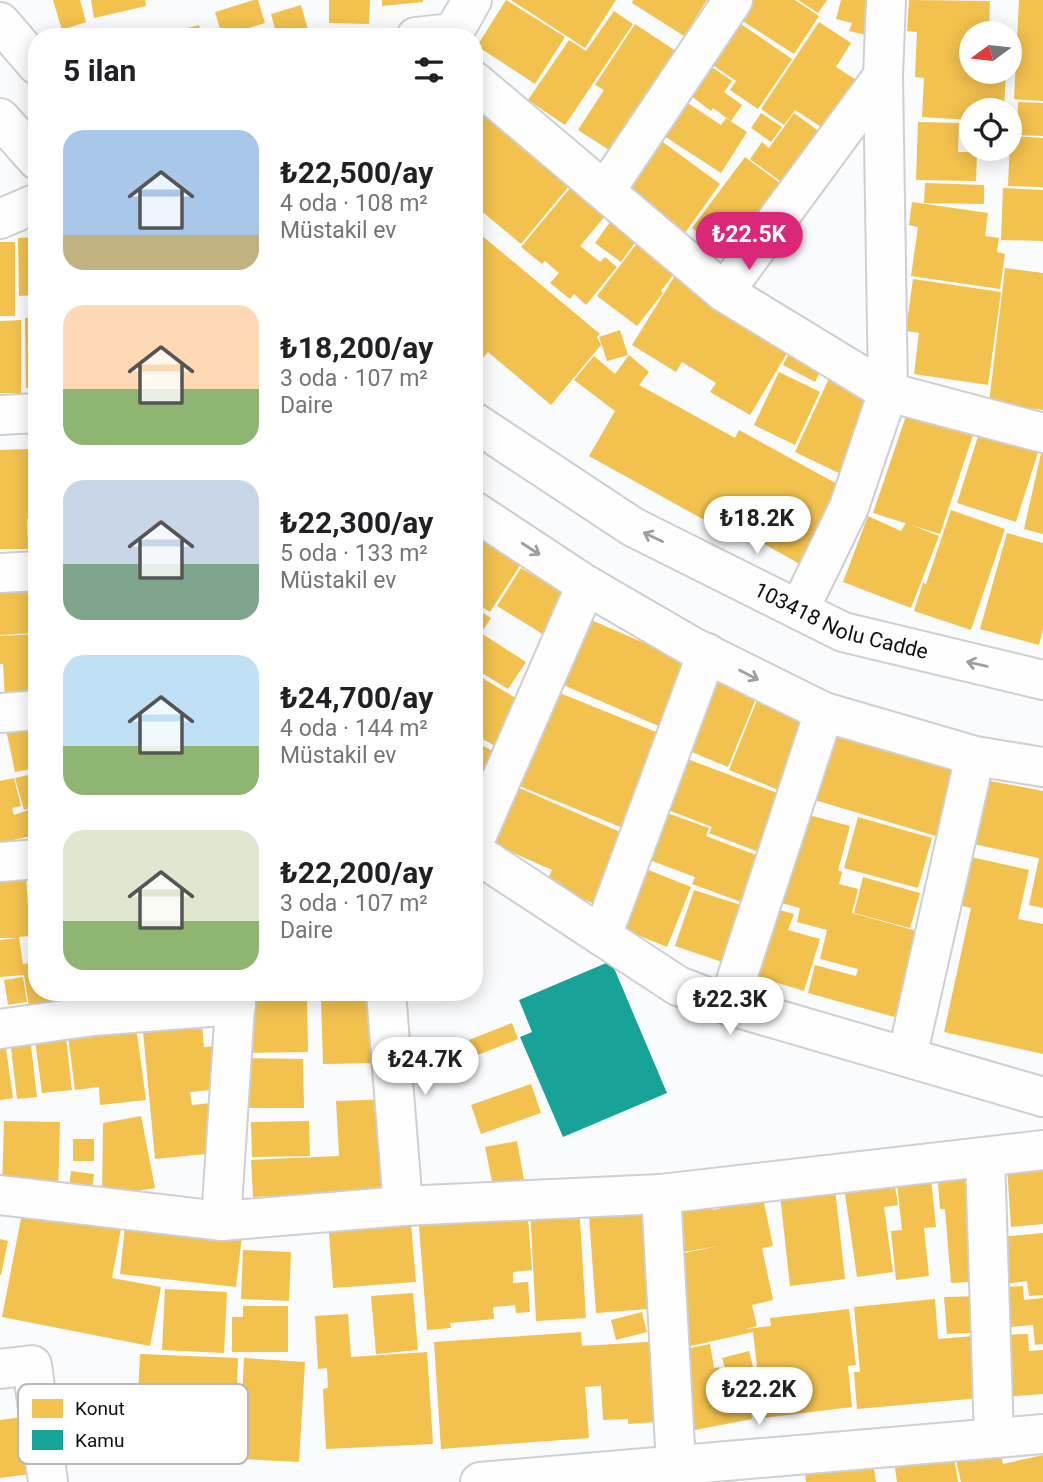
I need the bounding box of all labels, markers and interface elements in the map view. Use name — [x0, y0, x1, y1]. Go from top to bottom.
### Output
north arrow — [959, 21, 1022, 84]
map controls — [959, 21, 1022, 161]
icon: filters — [410, 51, 448, 89]
text: 5 ilan — [63, 53, 136, 88]
button: locate — [959, 98, 1022, 161]
text: ₺22,500/ay — [280, 155, 433, 190]
icon: home — [119, 158, 203, 242]
text: 4 oda · 108 m² — [280, 190, 428, 217]
pin: ₺22.5K — [692, 212, 806, 272]
text: Müstakil ev — [280, 217, 396, 244]
text: ₺22.5K — [712, 221, 786, 248]
text: ₺18,200/ay — [280, 330, 433, 365]
icon: home — [119, 333, 203, 417]
text: 3 oda · 107 m² — [280, 365, 428, 392]
text: Daire — [280, 392, 333, 419]
pin: ₺18.2K — [700, 496, 814, 556]
text: ₺22,300/ay — [280, 505, 433, 540]
text: ₺18.2K — [720, 505, 794, 532]
icon: home — [119, 508, 203, 592]
one-way arrow — [643, 530, 664, 543]
text: 5 oda · 133 m² — [280, 540, 428, 567]
one-way arrow — [521, 542, 541, 556]
text: Müstakil ev — [280, 567, 396, 594]
street label: 103418 Nolu Cadde — [750, 578, 931, 664]
one-way arrow — [966, 657, 989, 670]
one-way arrow — [738, 668, 759, 682]
text: ₺24,700/ay — [280, 680, 433, 715]
icon: home — [119, 683, 203, 767]
text: 4 oda · 144 m² — [280, 715, 428, 742]
text: Müstakil ev — [280, 742, 396, 769]
text: ₺22,200/ay — [280, 855, 433, 890]
icon: home — [119, 858, 203, 942]
text: 3 oda · 107 m² — [280, 890, 428, 917]
text: Daire — [280, 917, 333, 944]
pin: ₺22.3K — [673, 978, 787, 1037]
text: ₺22.3K — [693, 986, 767, 1013]
pin: ₺24.7K — [368, 1038, 482, 1097]
text: ₺24.7K — [388, 1046, 462, 1073]
pin: ₺22.2K — [702, 1368, 816, 1427]
text: ₺22.2K — [722, 1376, 796, 1403]
legend — [18, 1384, 248, 1464]
text: Konut — [75, 1397, 125, 1420]
text: Kamu — [75, 1429, 124, 1452]

